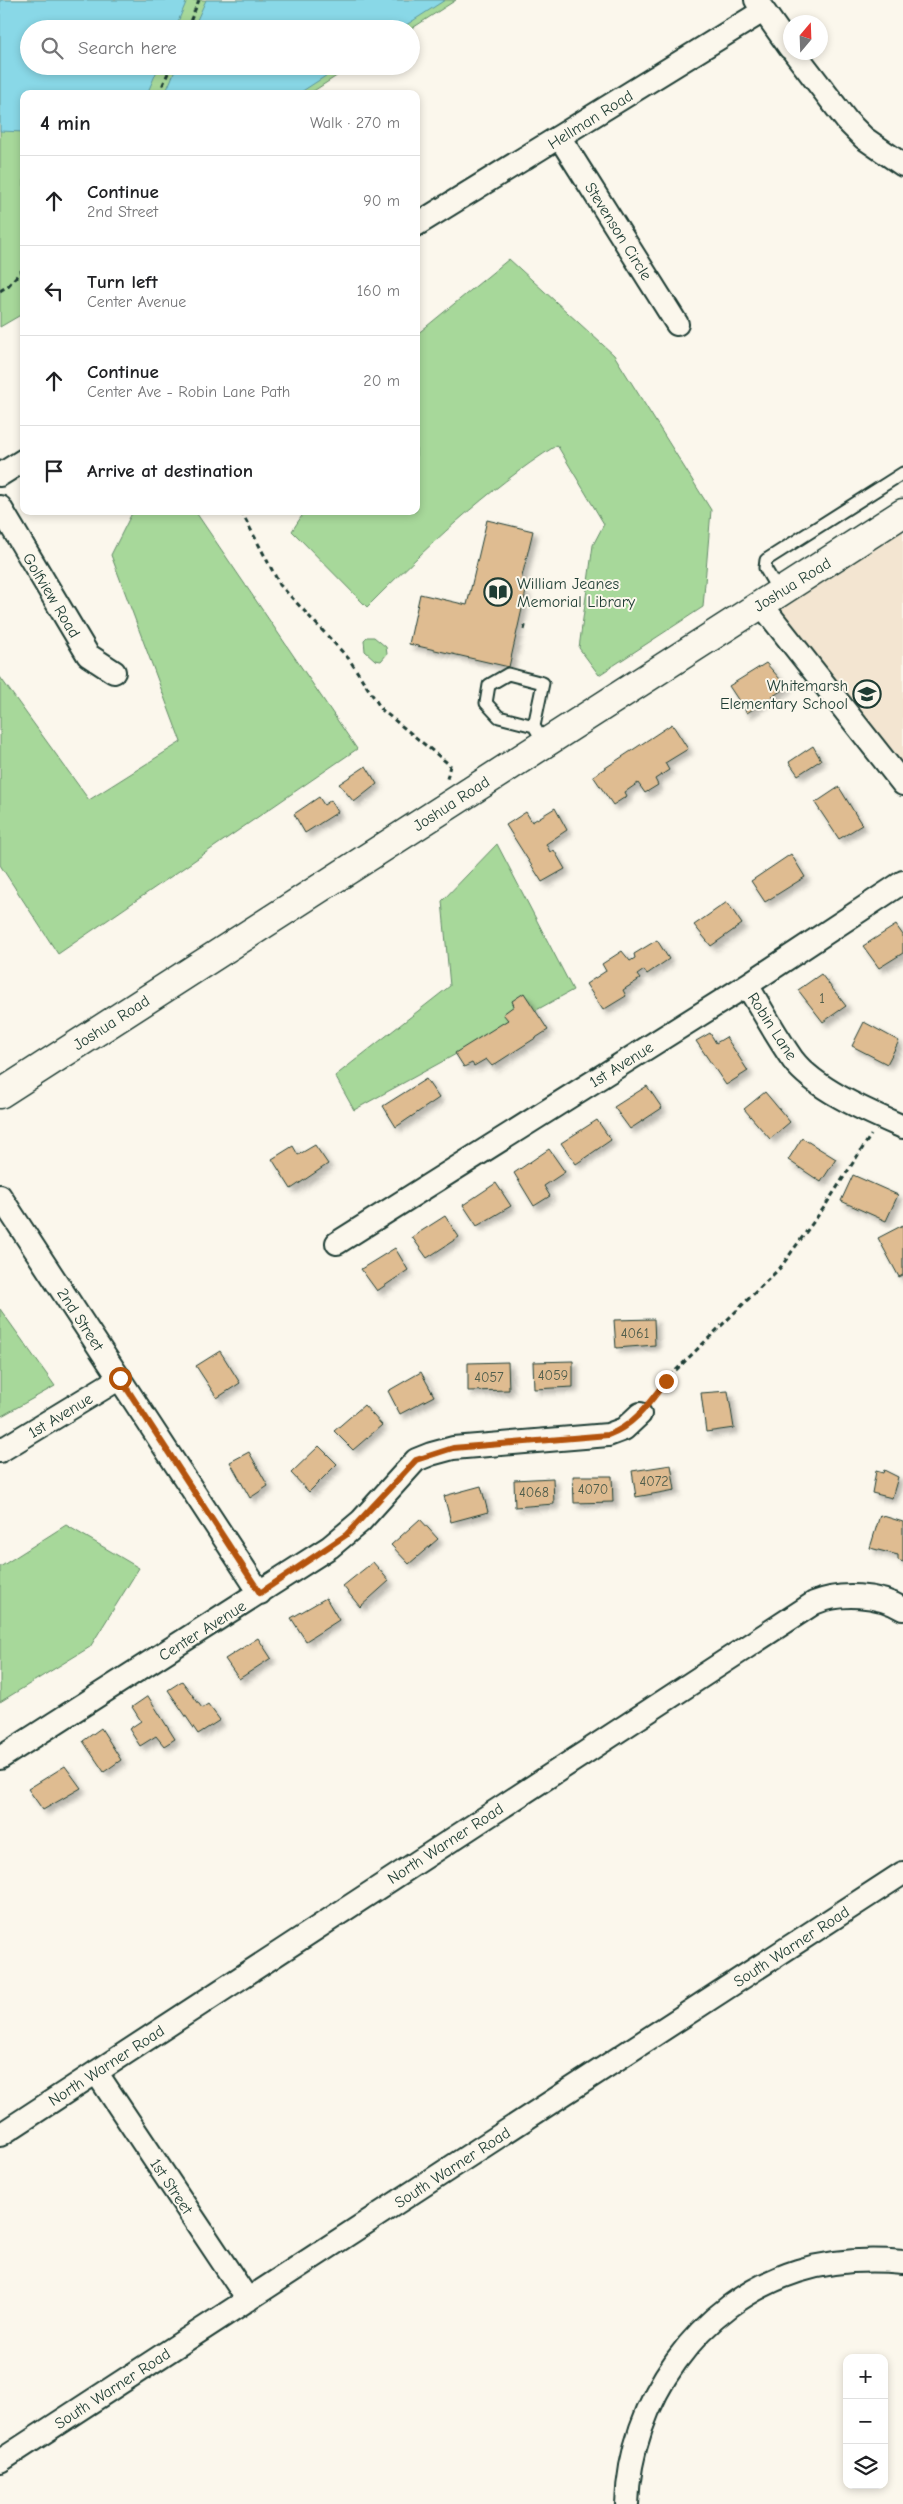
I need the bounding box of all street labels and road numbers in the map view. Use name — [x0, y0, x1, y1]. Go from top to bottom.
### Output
street label: Hellman Road — [545, 87, 636, 153]
street label: Stevenson Circle — [581, 179, 655, 284]
street label: Golfview Road — [19, 550, 83, 641]
street label: Joshua Road — [751, 554, 834, 616]
street label: Joshua Road — [410, 773, 493, 835]
street label: Robin Lane — [744, 989, 801, 1064]
street label: Joshua Road — [70, 992, 153, 1054]
street label: 1st Avenue — [586, 1038, 657, 1091]
street label: 2nd Street — [53, 1285, 107, 1355]
street label: 1st Avenue — [25, 1390, 96, 1442]
street label: Center Avenue — [156, 1597, 249, 1665]
street label: North Warner Road — [384, 1800, 507, 1888]
street label: South Warner Road — [730, 1903, 853, 1991]
street label: North Warner Road — [45, 2022, 168, 2110]
street label: South Warner Road — [391, 2124, 514, 2212]
street label: 1st Street — [146, 2155, 196, 2218]
street label: South Warner Road — [51, 2345, 174, 2433]

